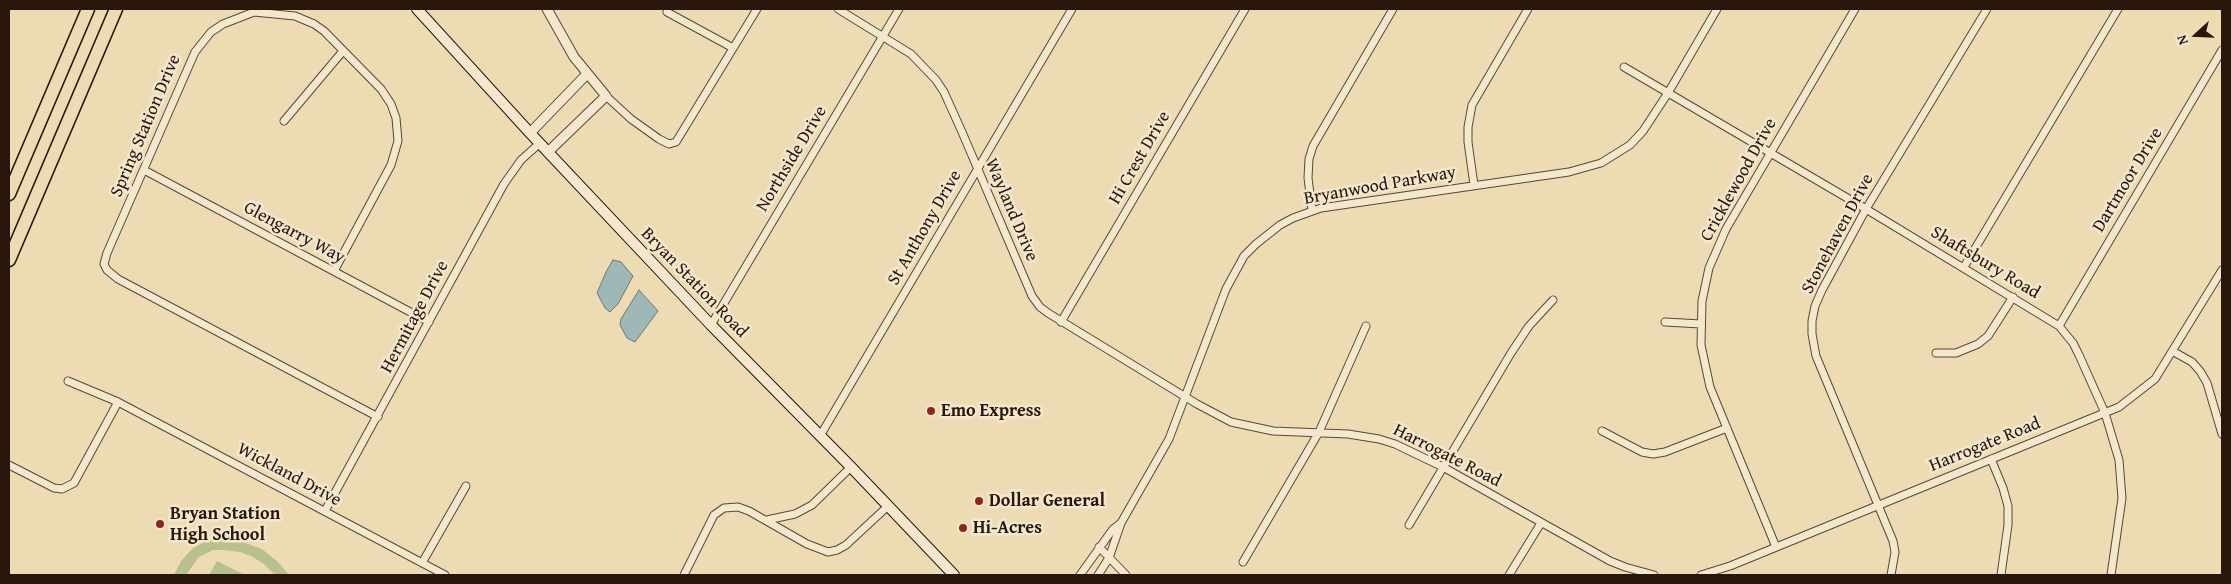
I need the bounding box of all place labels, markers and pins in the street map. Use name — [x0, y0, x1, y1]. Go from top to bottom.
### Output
place label: Emo Express — [941, 400, 1041, 422]
marker: Emo Express — [925, 405, 937, 417]
place label: Dollar General — [989, 490, 1105, 512]
marker: Dollar General — [973, 495, 985, 507]
place label: Bryan Station High School — [170, 503, 280, 546]
place label: Hi-Acres — [973, 517, 1042, 539]
marker: Bryan Station High School — [154, 518, 166, 530]
marker: Hi-Acres — [957, 522, 969, 534]

